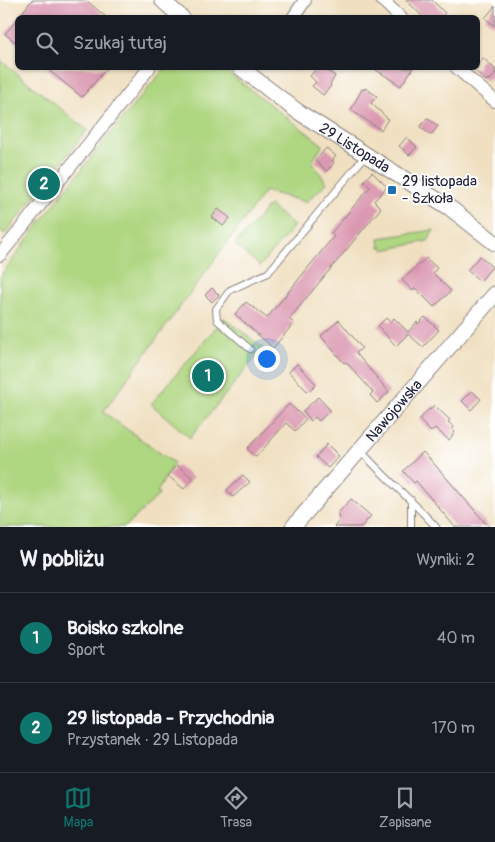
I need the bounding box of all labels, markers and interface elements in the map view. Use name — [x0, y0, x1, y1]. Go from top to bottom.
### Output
search box — [15, 15, 480, 70]
icon: search — [33, 29, 61, 57]
text: Szukaj tutaj — [73, 31, 167, 55]
street label: 29 Listopada — [316, 119, 393, 177]
pin: 2 — [28, 165, 60, 203]
place label: 29 listopada - Szkoła — [402, 172, 477, 208]
marker: 29 listopada - Szkoła — [386, 184, 398, 196]
your location — [254, 346, 280, 372]
pin: 1 — [192, 357, 224, 395]
street label: Nawojowska — [362, 376, 427, 446]
text: W pobliżu — [20, 546, 104, 573]
text: Wyniki: 2 — [416, 550, 475, 570]
text: Boisko szkolne — [67, 616, 183, 640]
text: 1 — [33, 628, 39, 648]
text: 40 m — [437, 628, 475, 648]
text: Sport — [67, 640, 105, 660]
text: 29 listopada - Przychodnia — [67, 706, 274, 730]
text: 2 — [32, 718, 40, 738]
text: 170 m — [432, 718, 475, 738]
text: Przystanek · 29 Listopada — [67, 730, 238, 750]
tab: Mapa — [64, 784, 93, 831]
tab: Trasa — [220, 784, 252, 831]
tab: Zapisane — [379, 784, 431, 831]

